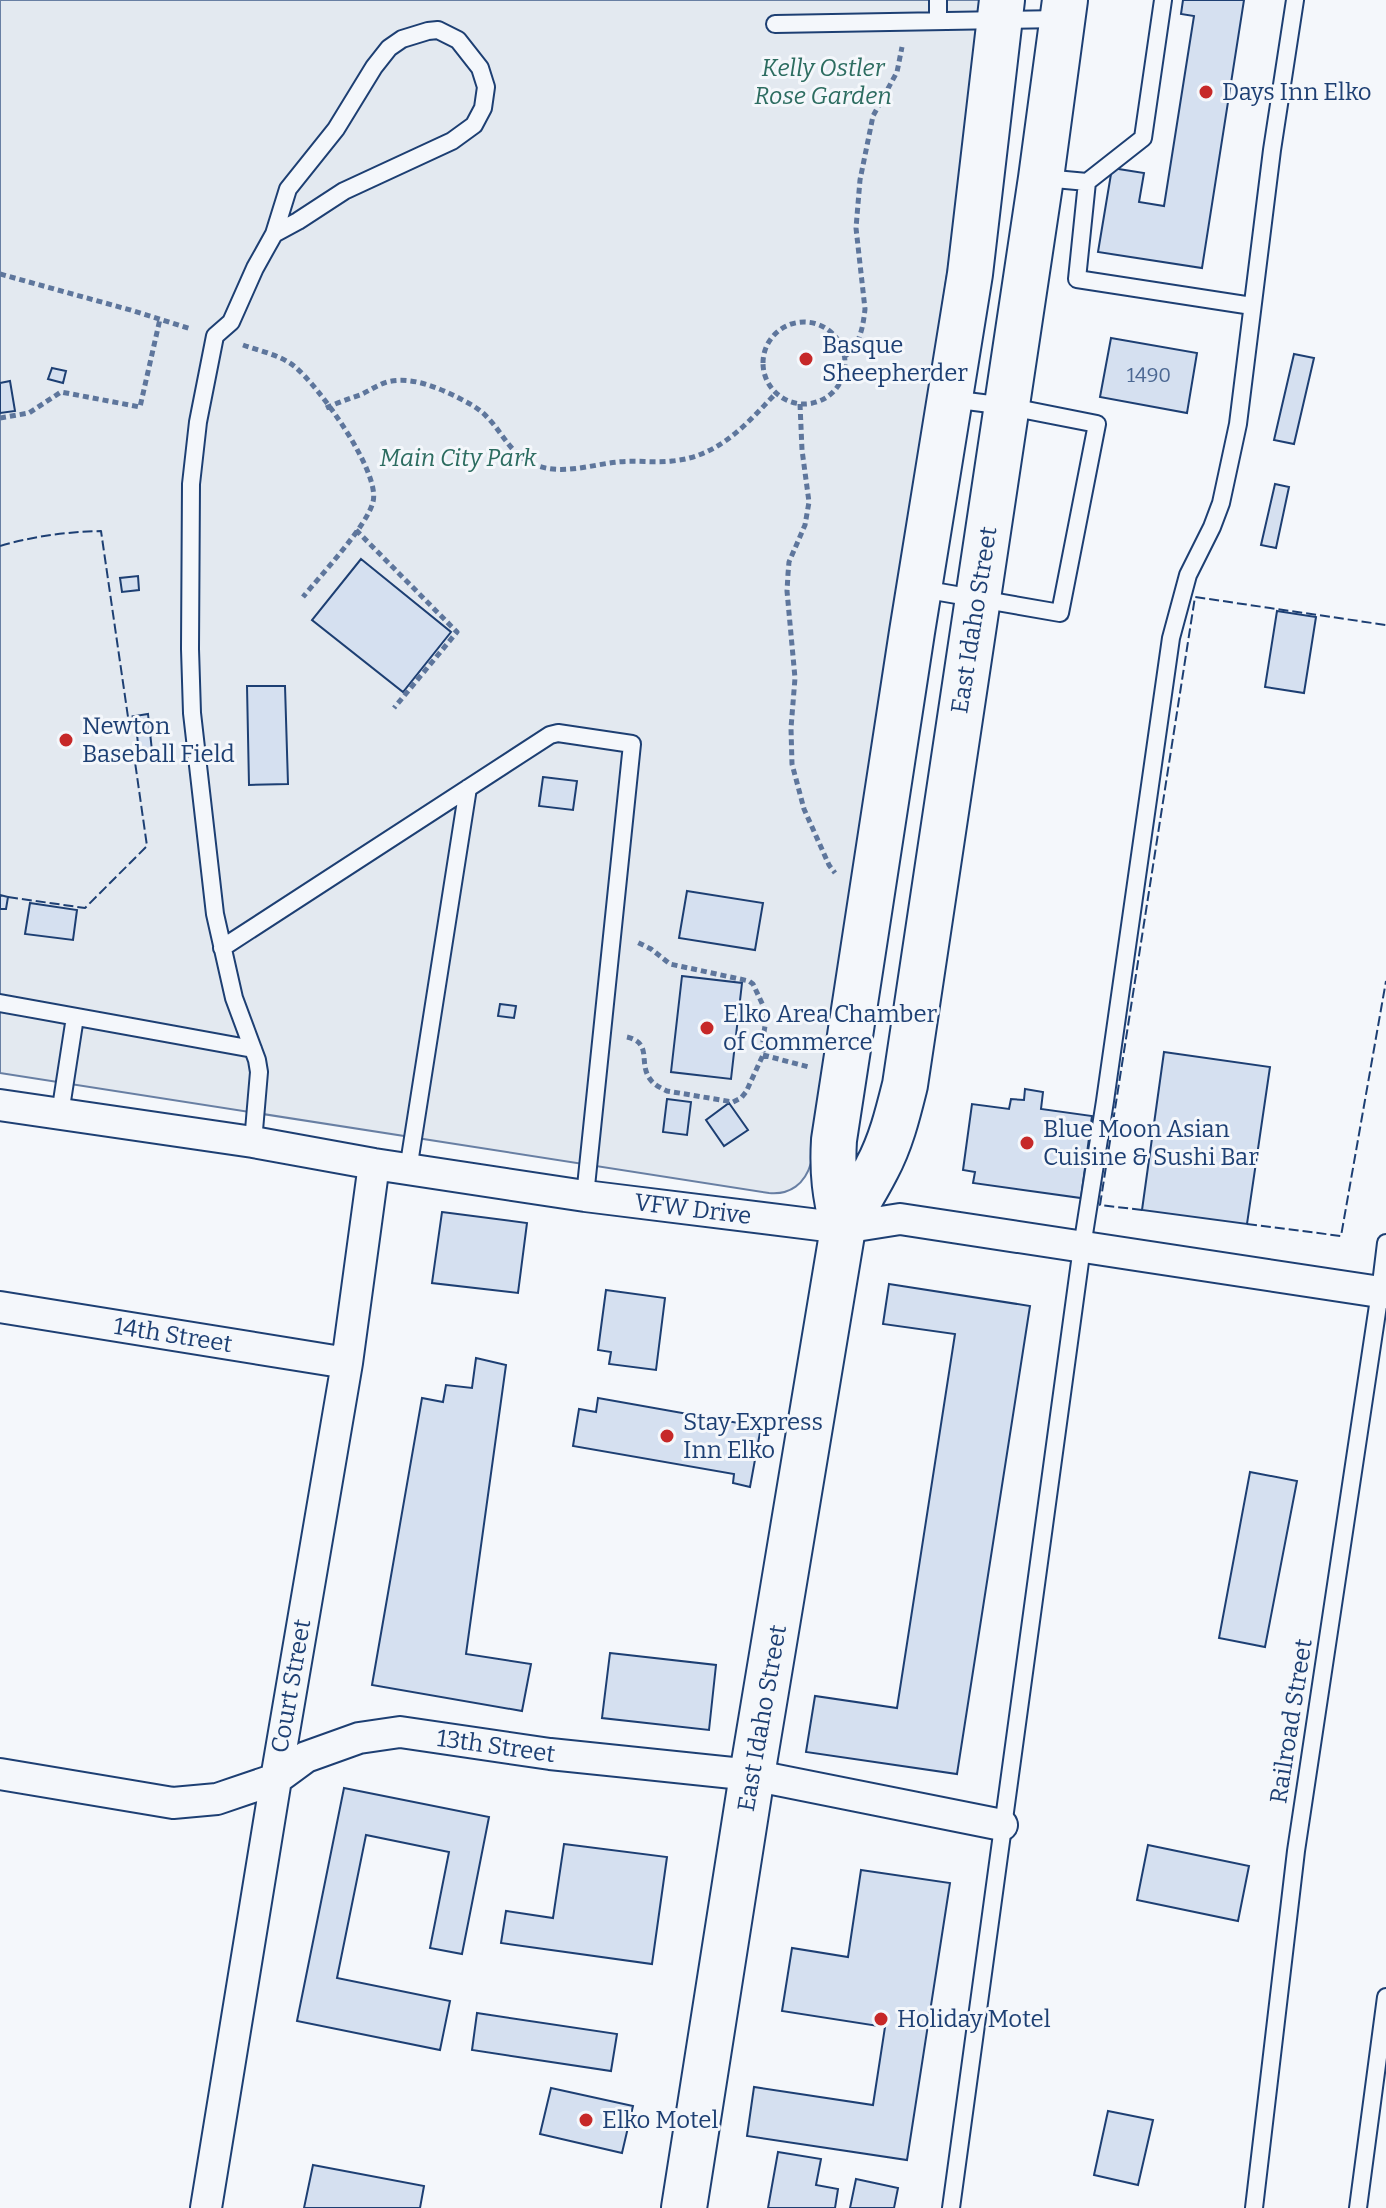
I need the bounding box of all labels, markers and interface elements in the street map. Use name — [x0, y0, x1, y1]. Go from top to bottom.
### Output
park label: Kelly Ostler Rose Garden — [754, 54, 892, 110]
place label: Days Inn Elko — [1222, 78, 1372, 106]
marker: Days Inn Elko — [1197, 83, 1215, 101]
place label: Basque Sheepherder — [822, 331, 968, 387]
marker: Basque Sheepherder — [797, 350, 815, 368]
house number: 1490 — [1127, 363, 1171, 387]
park label: Main City Park — [380, 444, 537, 472]
street label: East Idaho Street — [945, 524, 1003, 715]
place label: Newton Baseball Field — [82, 712, 235, 768]
marker: Newton Baseball Field — [57, 731, 75, 749]
place label: Elko Area Chamber of Commerce — [723, 1000, 938, 1056]
marker: Elko Area Chamber of Commerce — [698, 1019, 716, 1037]
place label: Blue Moon Asian Cuisine & Sushi Bar — [1043, 1115, 1259, 1171]
marker: Blue Moon Asian Cuisine & Sushi Bar — [1018, 1134, 1036, 1152]
street label: VFW Drive — [633, 1188, 753, 1230]
street label: 14th Street — [112, 1312, 235, 1358]
place label: Stay Express Inn Elko — [683, 1408, 823, 1464]
marker: Stay Express Inn Elko — [658, 1427, 676, 1445]
street label: Court Street — [265, 1617, 317, 1755]
street label: East Idaho Street — [732, 1622, 792, 1813]
street label: Railroad Street — [1264, 1636, 1318, 1805]
street label: 13th Street — [435, 1724, 557, 1768]
place label: Holiday Motel — [897, 2005, 1051, 2033]
marker: Holiday Motel — [872, 2010, 890, 2028]
place label: Elko Motel — [602, 2106, 718, 2134]
marker: Elko Motel — [577, 2111, 595, 2129]

